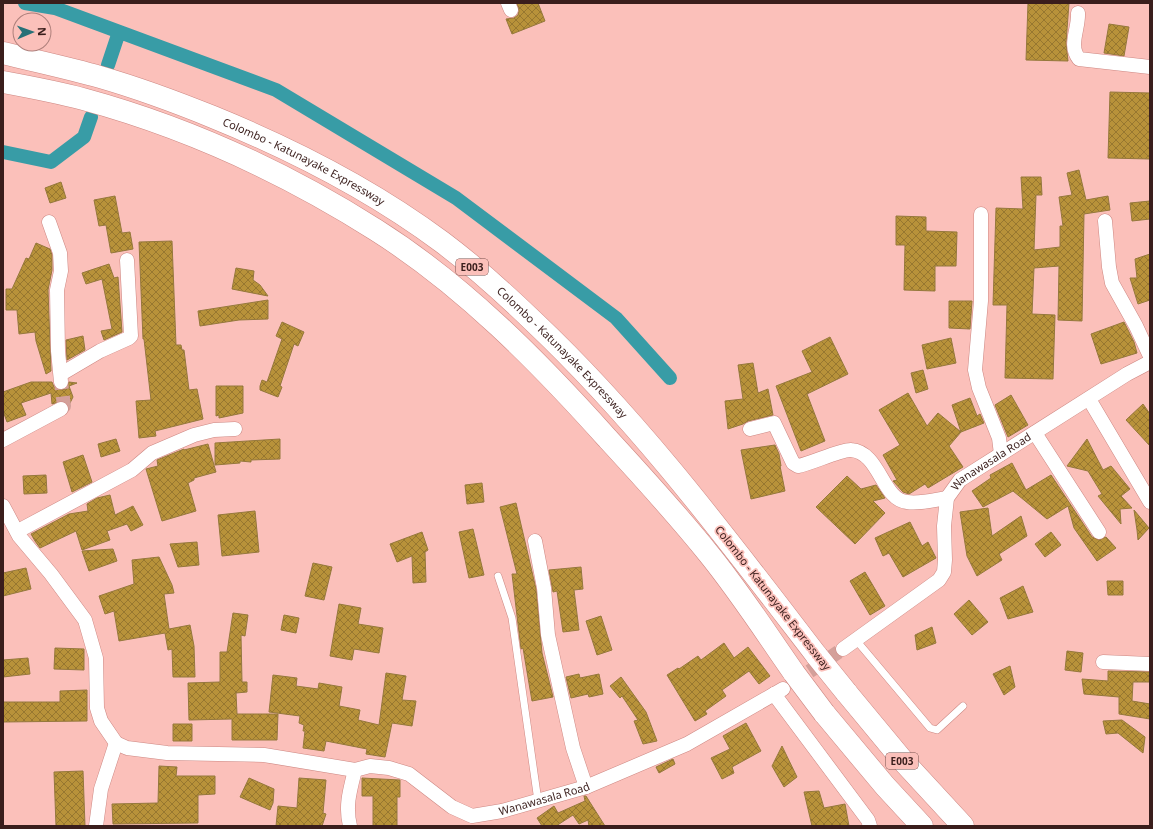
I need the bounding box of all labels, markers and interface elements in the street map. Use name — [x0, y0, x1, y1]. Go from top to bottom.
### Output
north arrow — [12, 12, 52, 52]
text: N — [35, 27, 50, 36]
street label: Colombo - Katunayake Expressway — [221, 114, 388, 209]
road number: E003 — [456, 259, 488, 275]
street label: Colombo - Katunayake Expressway — [494, 283, 632, 422]
street label: Wanawasala Road — [947, 429, 1034, 493]
street label: Colombo - Katunayake Expressway — [712, 522, 835, 673]
road number: E003 — [886, 753, 918, 769]
street label: Wanawasala Road — [497, 778, 592, 819]

